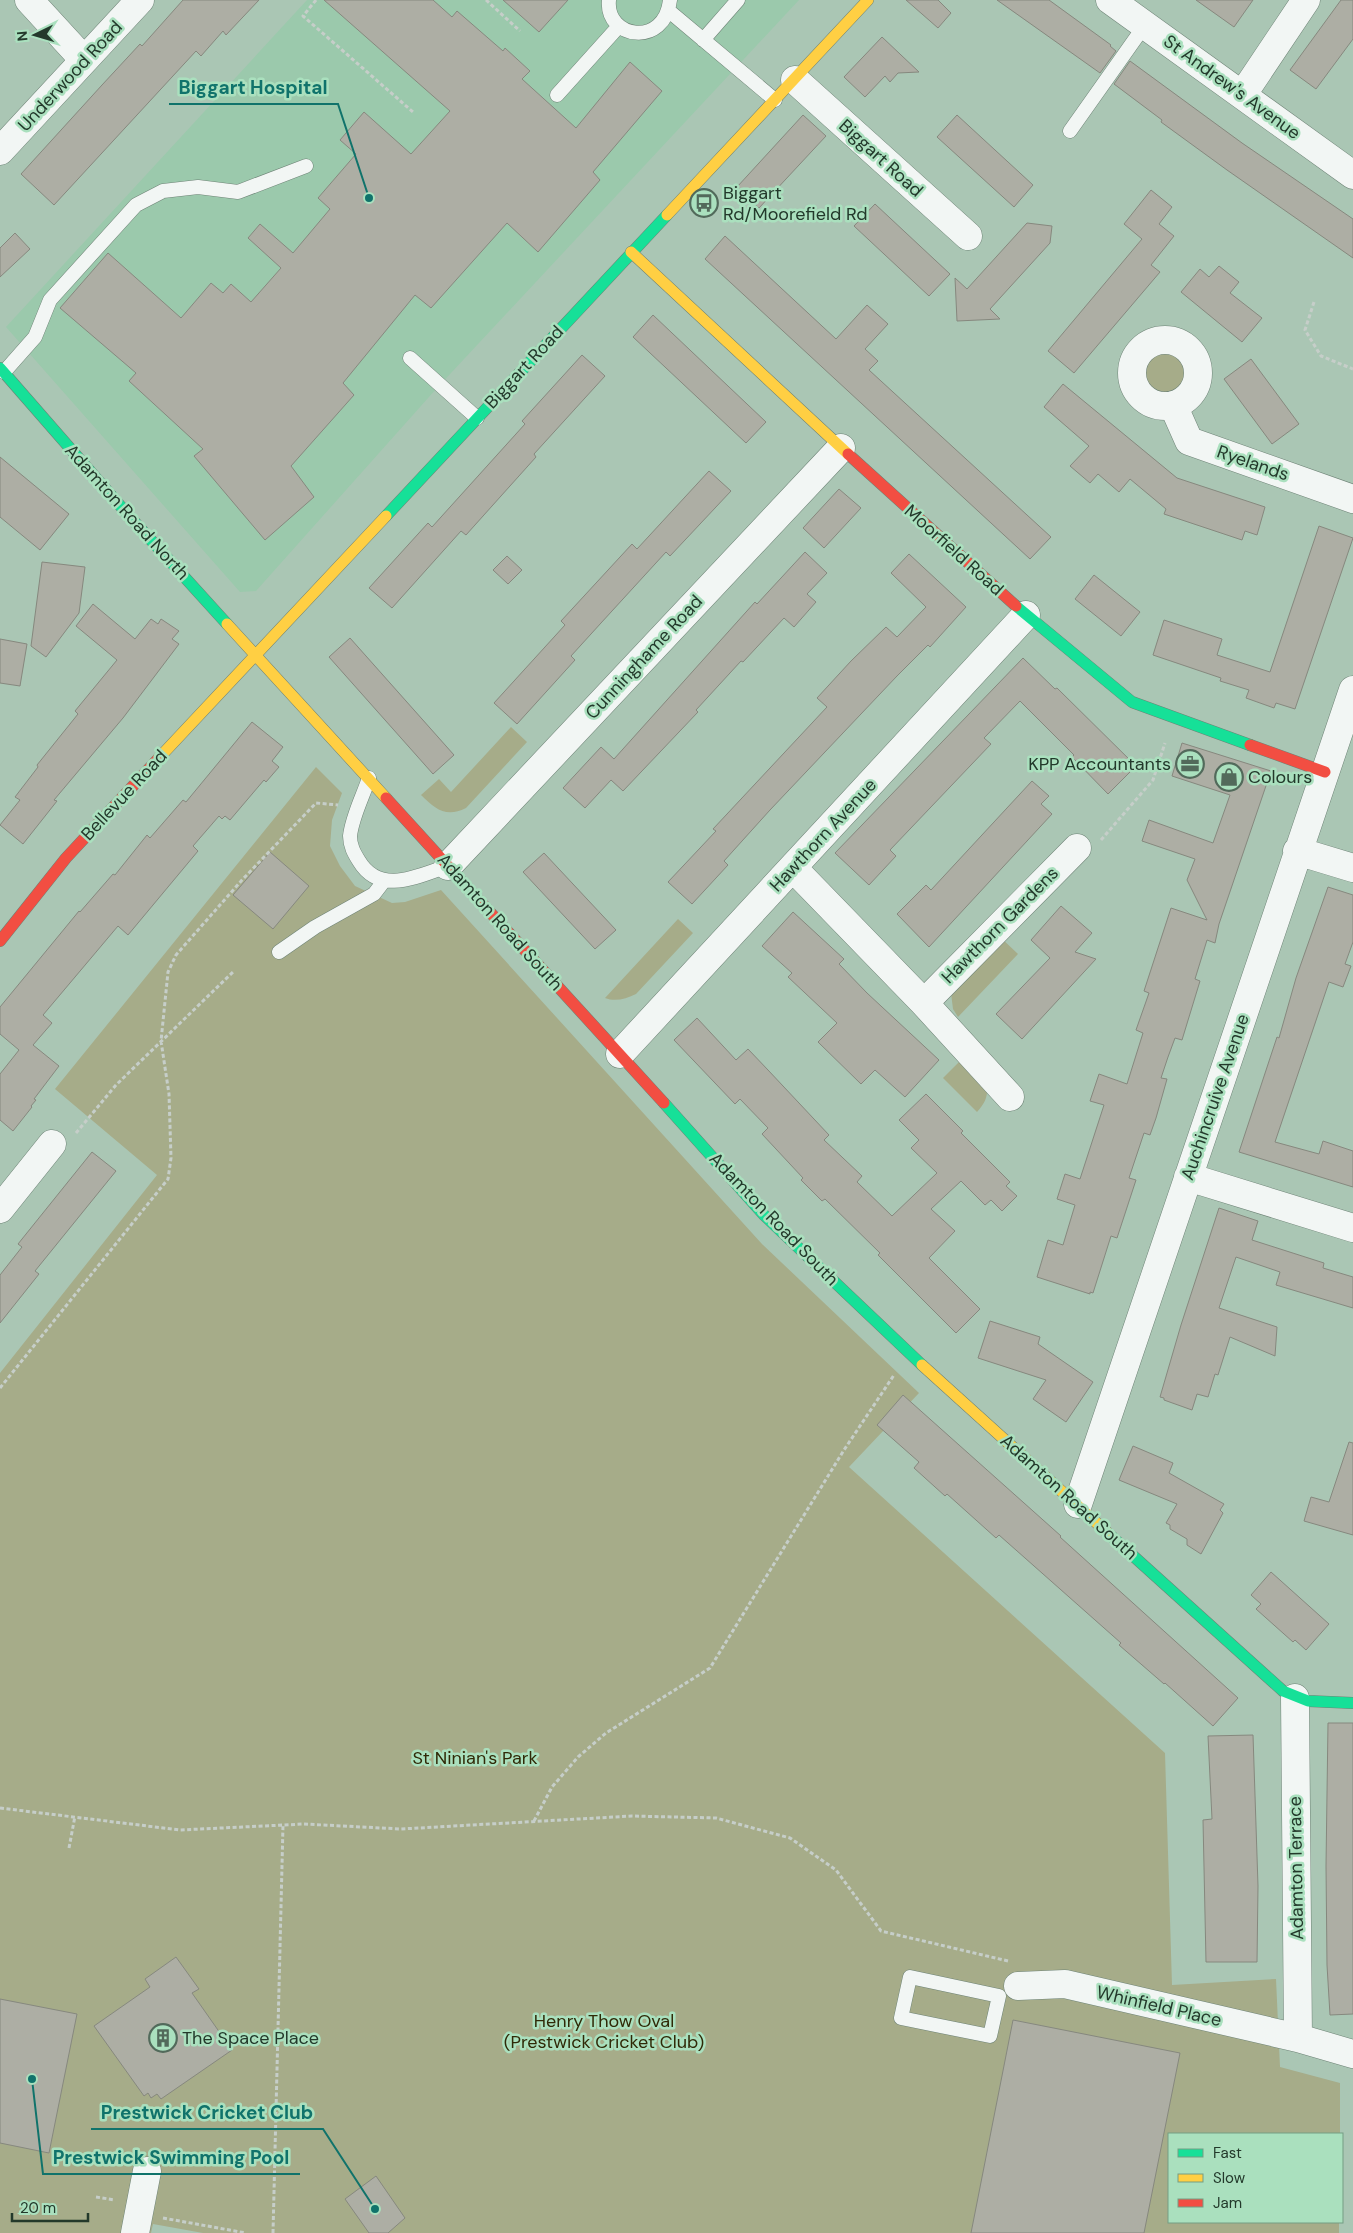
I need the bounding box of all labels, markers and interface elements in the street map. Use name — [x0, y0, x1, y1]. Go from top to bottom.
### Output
north arrow — [10, 10, 60, 60]
street label: Underwood Road — [12, 16, 128, 136]
street label: St Andrew's Avenue — [1159, 29, 1305, 145]
text: N — [13, 30, 31, 42]
callout: Biggart Hospital — [169, 70, 338, 104]
text: Biggart Hospital — [179, 75, 327, 100]
street label: Biggart Road — [834, 114, 928, 202]
place label: Biggart Rd/Moorefield Rd — [723, 181, 867, 226]
bus stop icon: Biggart Rd/Moorefield Rd — [689, 188, 719, 218]
street label: Biggart Road — [479, 320, 569, 414]
street label: Adamton Road North — [60, 439, 194, 585]
street label: Ryelands — [1214, 440, 1292, 486]
street label: Moorfield Road — [899, 499, 1009, 601]
street label: Cunninghame Road — [580, 590, 708, 724]
street label: Bellevue Road — [76, 745, 172, 845]
office icon: KPP Accountants — [1175, 749, 1205, 779]
place label: KPP Accountants — [1028, 752, 1171, 776]
shop icon: Colours — [1214, 762, 1244, 792]
place label: Colours — [1248, 765, 1312, 789]
street label: Hawthorn Avenue — [764, 773, 882, 897]
street label: Adamton Road South — [432, 848, 568, 996]
street label: Hawthorn Gardens — [936, 861, 1064, 989]
street label: Auchincruive Avenue — [1175, 1011, 1255, 1183]
street label: Adamton Road South — [704, 1147, 844, 1291]
street label: Adamton Road South — [995, 1429, 1143, 1565]
park label: St Ninian's Park — [412, 1746, 538, 1770]
street label: Adamton Terrace — [1283, 1796, 1309, 1940]
street label: Whinfield Place — [1094, 1980, 1224, 2032]
park label: Henry Thow Oval (Prestwick Cricket Club) — [504, 2009, 704, 2054]
building icon: The Space Place — [148, 2023, 178, 2053]
place label: The Space Place — [182, 2026, 319, 2050]
callout: Prestwick Cricket Club — [91, 2095, 323, 2129]
text: Prestwick Cricket Club — [101, 2100, 313, 2125]
legend — [1168, 2133, 1343, 2223]
callout: Prestwick Swimming Pool — [43, 2140, 300, 2174]
text: Fast — [1213, 2143, 1242, 2163]
text: Prestwick Swimming Pool — [53, 2145, 289, 2170]
text: Slow — [1213, 2168, 1246, 2188]
scale bar — [12, 2190, 89, 2222]
text: Jam — [1213, 2193, 1242, 2213]
text: 20 m — [20, 2198, 56, 2218]

